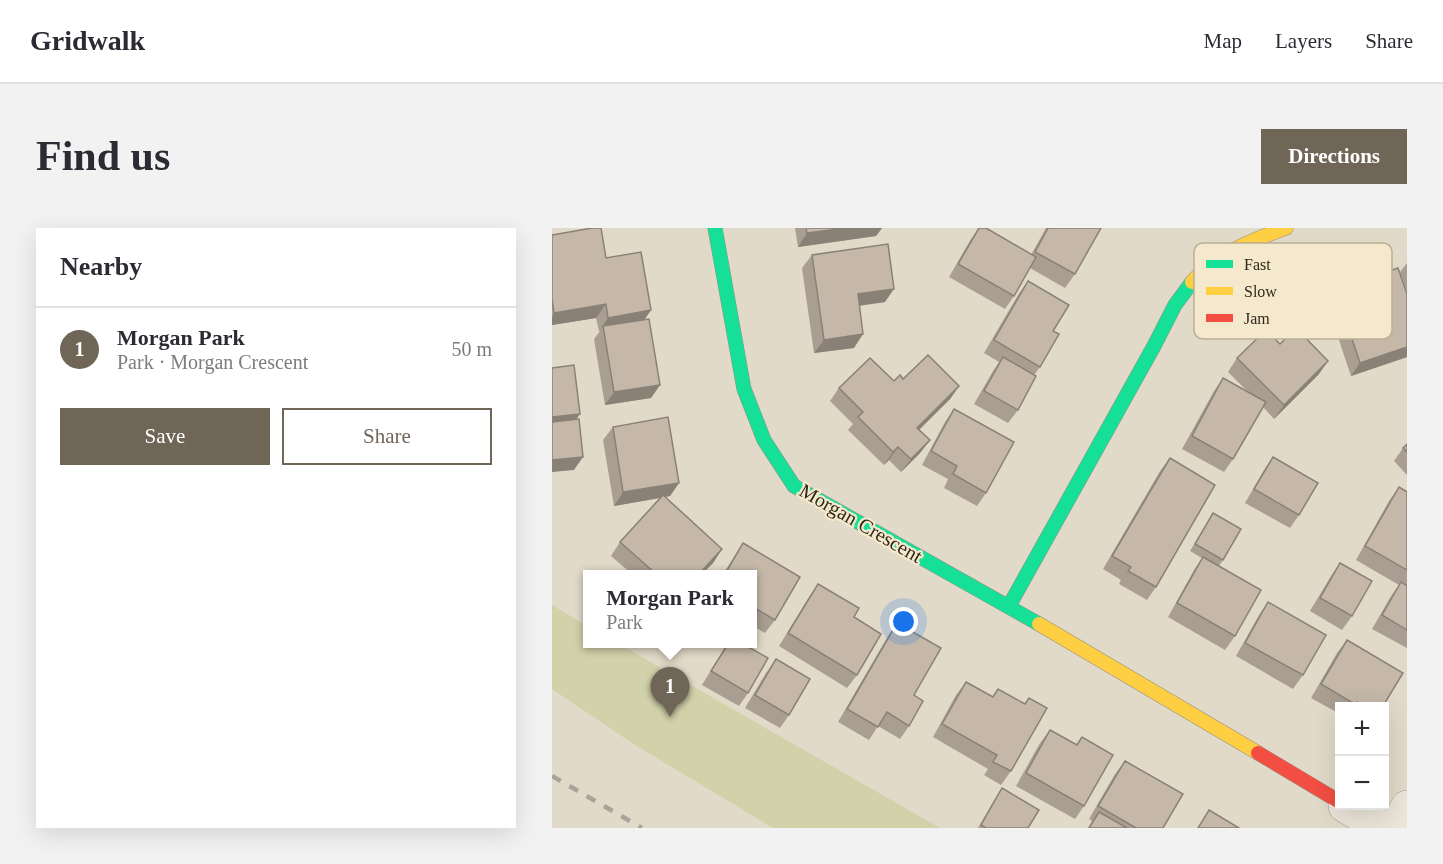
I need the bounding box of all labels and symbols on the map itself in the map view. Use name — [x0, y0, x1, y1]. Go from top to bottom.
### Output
legend — [1194, 243, 1392, 339]
text: Fast — [1244, 256, 1271, 273]
text: Slow — [1244, 283, 1277, 300]
text: Jam — [1244, 310, 1270, 327]
street label: Morgan Crescent — [795, 479, 927, 568]
your location — [889, 607, 918, 636]
pin: 1 — [650, 668, 690, 717]

